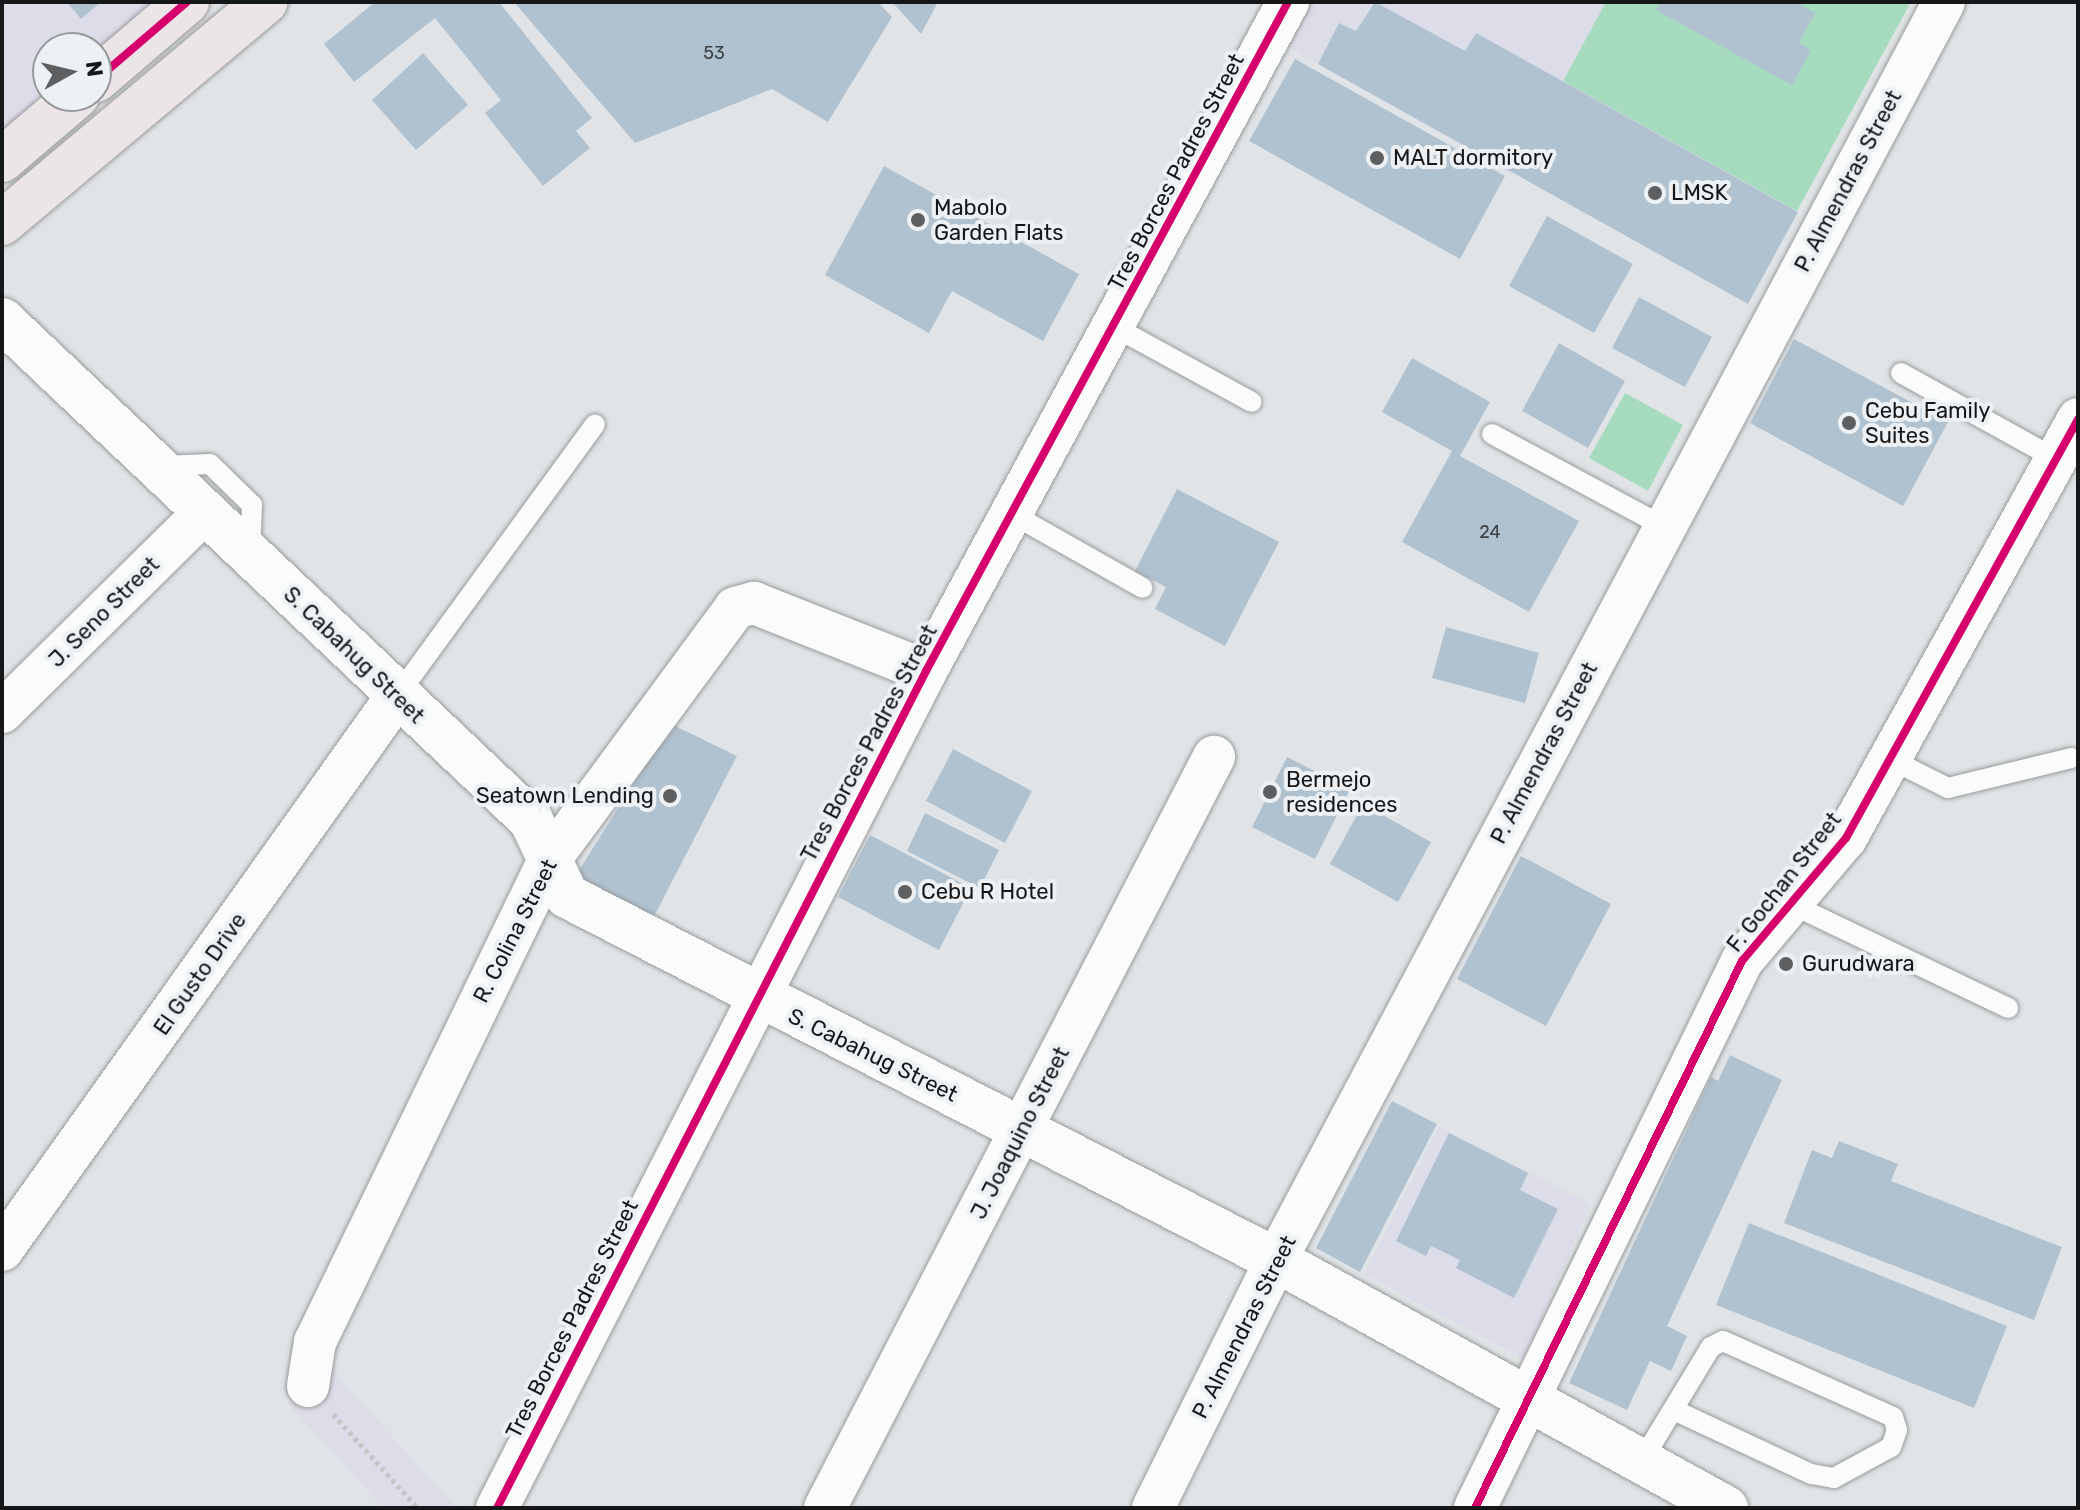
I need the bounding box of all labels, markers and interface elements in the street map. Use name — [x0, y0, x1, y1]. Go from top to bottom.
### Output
north arrow — [32, 32, 112, 112]
house number: 53 — [703, 42, 725, 64]
street label: Tres Borces Padres Street — [1102, 49, 1250, 295]
text: N — [80, 59, 109, 79]
street label: P. Almendras Street — [1789, 85, 1907, 277]
place label: MALT dormitory — [1393, 145, 1554, 171]
marker: MALT dormitory — [1368, 149, 1386, 167]
place label: LMSK — [1671, 180, 1728, 206]
marker: LMSK — [1646, 184, 1664, 202]
place label: Mabolo Garden Flats — [934, 194, 1063, 246]
marker: Mabolo Garden Flats — [909, 211, 927, 229]
place label: Cebu Family Suites — [1865, 397, 1990, 448]
marker: Cebu Family Suites — [1840, 414, 1858, 432]
house number: 24 — [1479, 521, 1501, 543]
street label: J. Seno Street — [43, 551, 165, 673]
street label: S. Cabahug Street — [278, 581, 430, 729]
street label: Tres Borces Padres Street — [795, 620, 943, 866]
street label: P. Almendras Street — [1485, 657, 1603, 849]
place label: Bermejo residences — [1286, 766, 1397, 818]
place label: Seatown Lending — [476, 783, 654, 809]
marker: Bermejo residences — [1261, 783, 1279, 801]
marker: Seatown Lending — [661, 787, 679, 805]
street label: F. Gochan Street — [1721, 807, 1847, 957]
street label: R. Colina Street — [467, 855, 563, 1007]
place label: Cebu R Hotel — [921, 879, 1054, 905]
marker: Cebu R Hotel — [896, 883, 914, 901]
street label: El Gusto Drive — [148, 908, 252, 1040]
place label: Gurudwara — [1802, 951, 1915, 977]
marker: Gurudwara — [1777, 955, 1795, 973]
street label: S. Cabahug Street — [784, 1002, 962, 1108]
street label: J. Joaquino Street — [965, 1042, 1075, 1224]
street label: Tres Borces Padres Street — [500, 1195, 644, 1443]
street label: P. Almendras Street — [1186, 1231, 1302, 1423]

